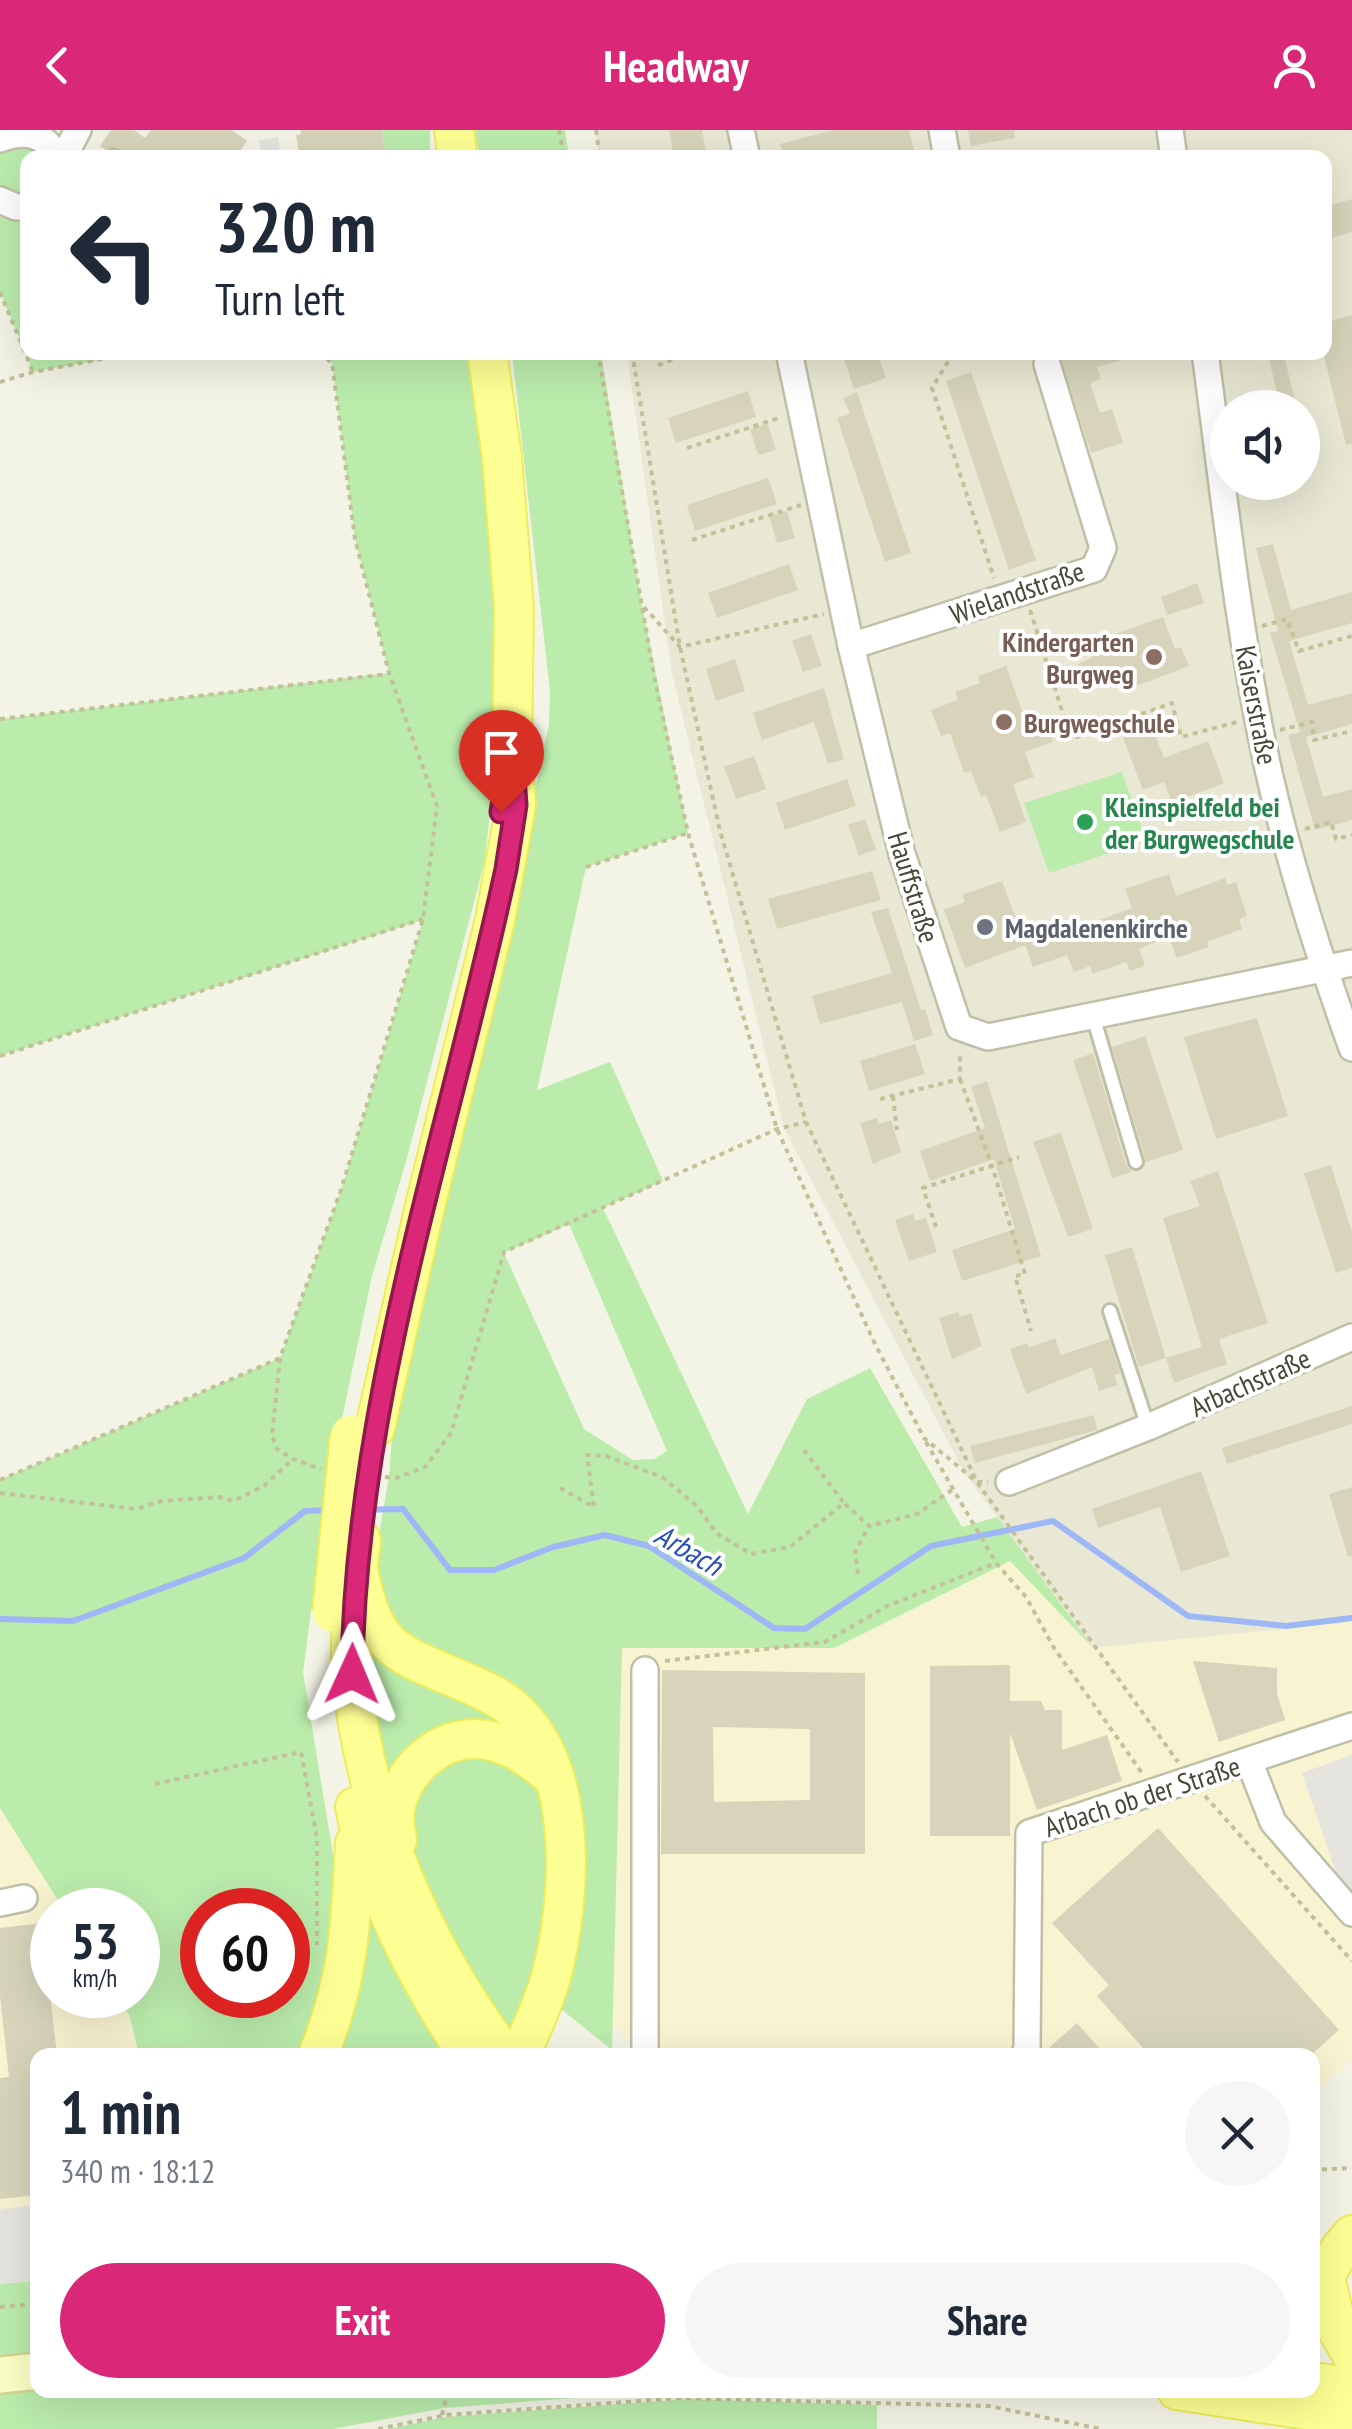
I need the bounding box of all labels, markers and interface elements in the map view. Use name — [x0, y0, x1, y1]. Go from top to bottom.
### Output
text: Headway — [603, 36, 749, 94]
icon: back — [30, 38, 85, 93]
icon: person — [1267, 38, 1322, 93]
text: 320 m — [215, 181, 376, 271]
icon: left — [50, 190, 180, 320]
text: Turn left — [215, 269, 345, 327]
map controls — [1210, 390, 1320, 500]
button: sound — [1210, 390, 1320, 500]
street label: Wielandstraße — [945, 552, 1089, 632]
place label: Kindergarten Burgweg — [1002, 623, 1134, 692]
street label: Kaiserstraße — [1227, 642, 1287, 768]
marker: Kindergarten Burgweg — [1143, 646, 1165, 668]
place label: Burgwegschule — [1024, 704, 1175, 741]
pin — [459, 710, 544, 813]
marker: Burgwegschule — [993, 711, 1015, 733]
icon: arrive — [474, 725, 529, 780]
place label: Kleinspielfeld bei der Burgwegschule — [1105, 788, 1295, 857]
marker: Kleinspielfeld bei der Burgwegschule — [1074, 811, 1096, 833]
street label: Hauffstraße — [880, 827, 948, 947]
place label: Magdalenenkirche — [1005, 909, 1188, 946]
marker: Magdalenenkirche — [974, 916, 996, 938]
street label: Arbachstraße — [1184, 1339, 1316, 1425]
water label: Arbach — [648, 1514, 731, 1585]
position arrow — [300, 1622, 404, 1726]
street label: Arbach ob der Straße — [1039, 1747, 1245, 1845]
speed limit sign: 60 — [180, 1888, 310, 2018]
text: 53 — [71, 1908, 119, 1973]
text: km/h — [73, 1962, 117, 1994]
text: 1 min — [60, 2073, 181, 2151]
button: close — [1185, 2081, 1290, 2186]
text: 340 m · 18:12 — [60, 2150, 215, 2192]
button: Exit — [60, 2263, 665, 2378]
button: Share — [685, 2263, 1290, 2378]

